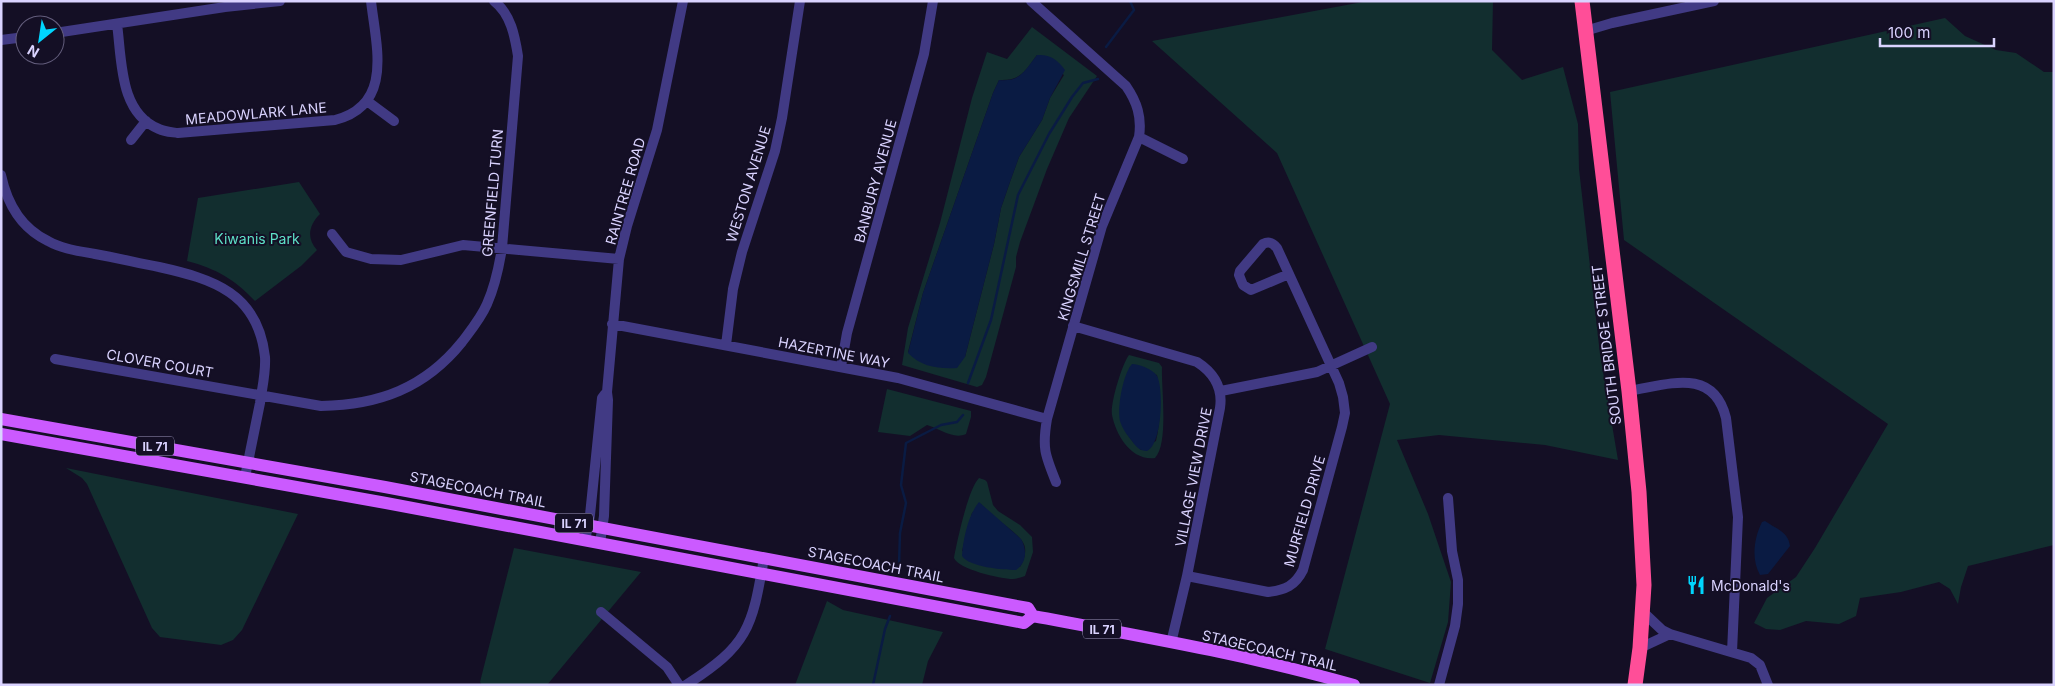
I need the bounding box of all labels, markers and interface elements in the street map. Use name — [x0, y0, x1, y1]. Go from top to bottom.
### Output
north arrow — [15, 15, 65, 65]
scale bar — [1880, 15, 1994, 47]
text: 100 m — [1888, 23, 1930, 42]
text: N — [24, 42, 42, 62]
street label: MEADOWLARK LANE — [185, 98, 327, 128]
street label: BANBURY AVENUE — [850, 117, 900, 245]
street label: WESTON AVENUE — [722, 124, 774, 244]
street label: GREENFIELD TURN — [478, 128, 506, 258]
street label: RAINTREE ROAD — [602, 135, 648, 247]
street label: KINGSMILL STREET — [1054, 191, 1108, 323]
park label: Kiwanis Park — [214, 230, 300, 247]
street label: SOUTH BRIDGE STREET — [1588, 264, 1624, 426]
street label: HAZERTINE WAY — [777, 333, 892, 371]
street label: CLOVER COURT — [105, 345, 215, 381]
street label: VILLAGE VIEW DRIVE — [1171, 406, 1215, 548]
road number: IL 71 — [136, 436, 174, 456]
street label: MURFIELD DRIVE — [1280, 453, 1328, 569]
street label: STAGECOACH TRAIL — [408, 467, 548, 511]
road number: IL 71 — [555, 514, 593, 532]
street label: STAGECOACH TRAIL — [806, 542, 946, 586]
restaurant icon: McDonald's — [1685, 574, 1707, 596]
place label: McDonald's — [1711, 577, 1790, 594]
road number: IL 71 — [1083, 620, 1121, 638]
street label: STAGECOACH TRAIL — [1201, 626, 1339, 674]

